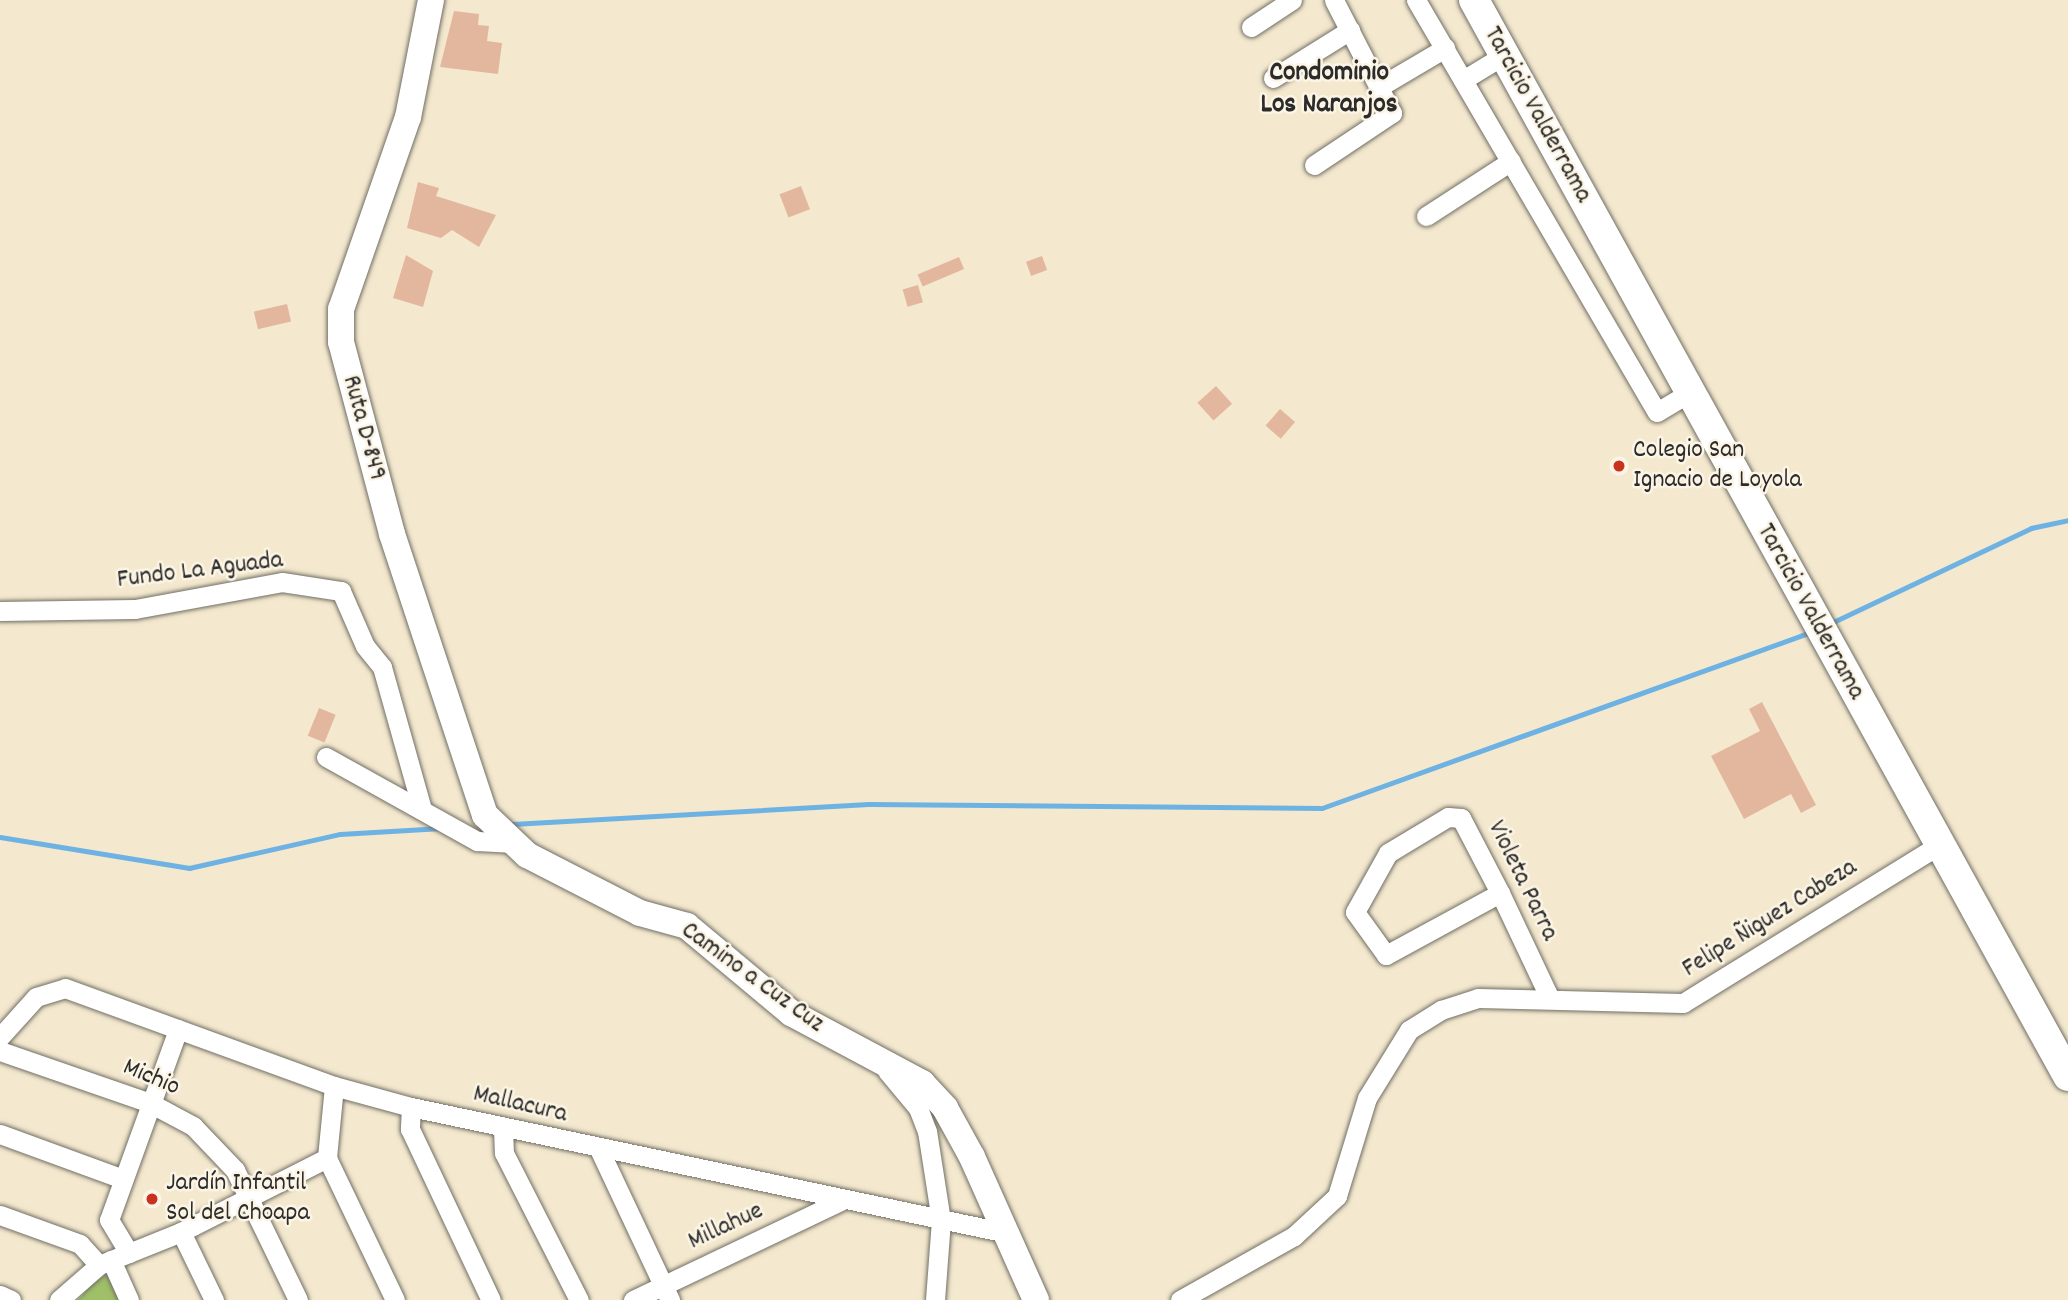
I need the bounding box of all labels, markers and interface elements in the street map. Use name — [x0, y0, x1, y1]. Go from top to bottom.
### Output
street label: Tarcicio Valderrama — [1476, 22, 1598, 208]
district label: Condominio Los Naranjos — [1260, 57, 1398, 123]
street label: Ruta D-849 — [334, 372, 392, 484]
place label: Colegio San Ignacio de Loyola — [1633, 435, 1802, 496]
marker: Colegio San Ignacio de Loyola — [1611, 458, 1627, 474]
street label: Tarcicio Valderrama — [1749, 519, 1871, 705]
street label: Fundo La Aguada — [115, 545, 285, 597]
street label: Violeta Parra — [1480, 816, 1564, 946]
street label: Felipe Ñiguez Cabeza — [1677, 853, 1863, 985]
street label: Camino a Cuz Cuz — [674, 916, 830, 1040]
street label: Michio — [118, 1052, 184, 1104]
street label: Mallacura — [470, 1079, 570, 1131]
place label: Jardín Infantil Sol del Choapa — [166, 1168, 310, 1230]
marker: Jardín Infantil Sol del Choapa — [144, 1191, 160, 1207]
street label: Millahue — [684, 1196, 768, 1258]

